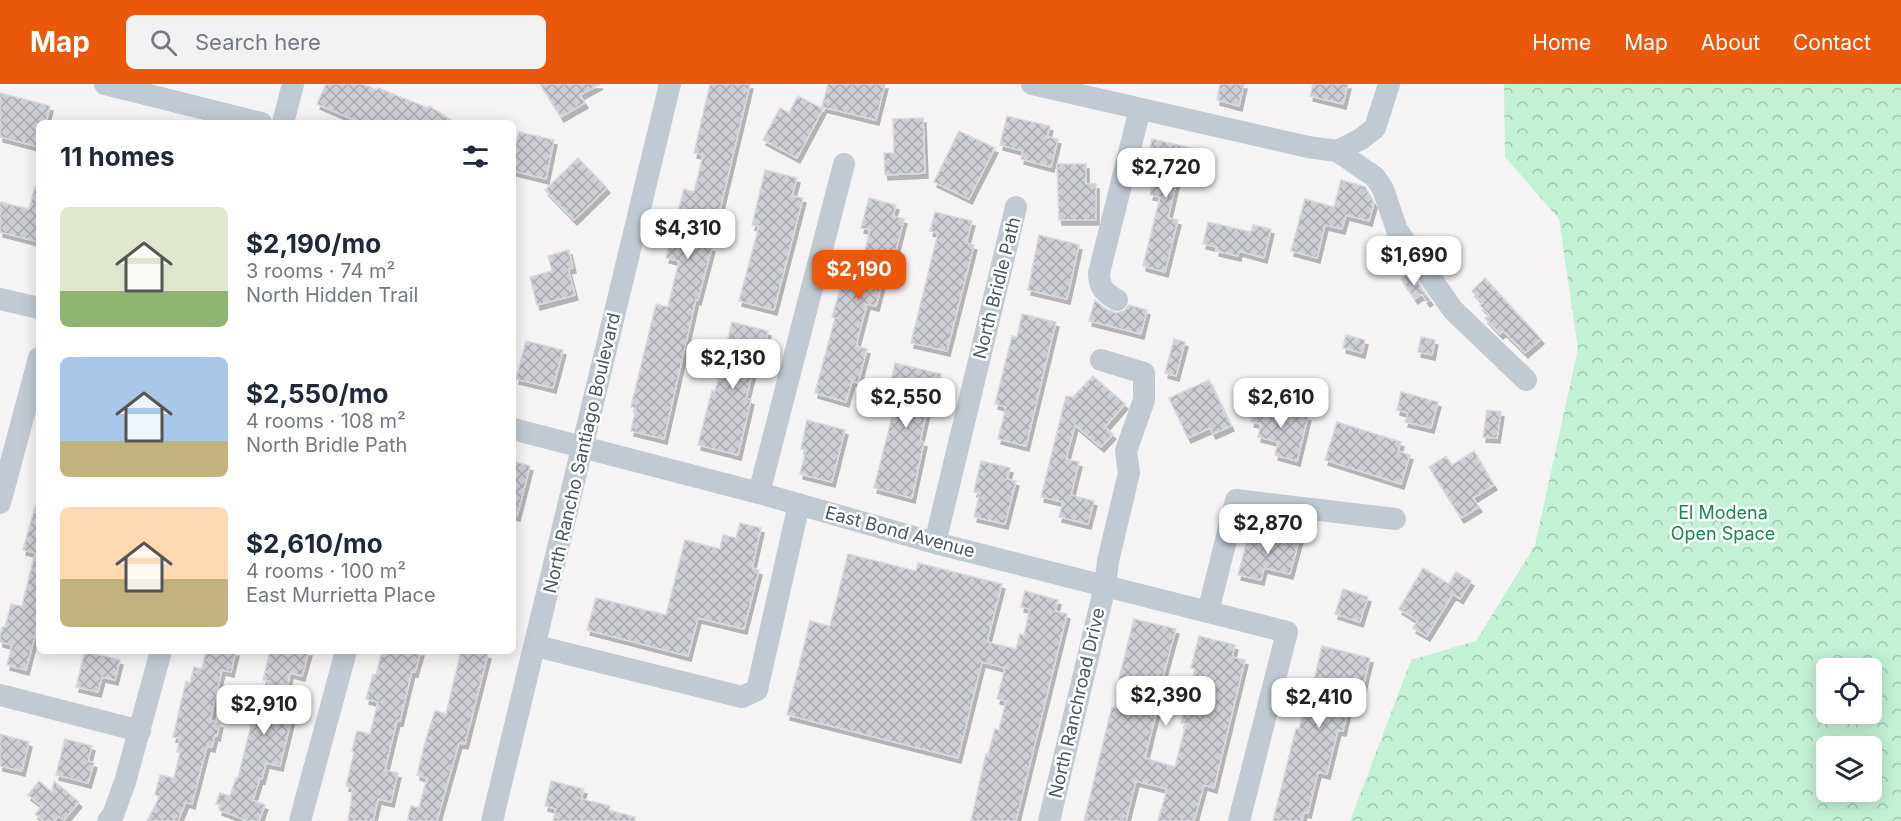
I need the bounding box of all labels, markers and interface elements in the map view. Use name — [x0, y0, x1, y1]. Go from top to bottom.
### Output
search box — [126, 15, 546, 69]
text: Map — [30, 25, 90, 59]
icon: search — [147, 26, 180, 59]
text: Search here — [195, 29, 321, 55]
text: Home — [1532, 30, 1591, 55]
text: Map — [1624, 30, 1668, 55]
text: About — [1701, 30, 1760, 55]
text: Contact — [1793, 30, 1871, 55]
icon: filters — [459, 140, 492, 173]
text: 11 homes — [60, 141, 175, 172]
pin: $2,720 — [1117, 148, 1215, 199]
text: $2,720 — [1131, 155, 1201, 179]
pin: $4,310 — [639, 209, 737, 260]
street label: North Bridle Path — [969, 215, 1024, 361]
text: $4,310 — [654, 216, 722, 240]
text: $2,190/mo — [246, 228, 381, 259]
icon: home — [108, 231, 180, 303]
pin: $1,690 — [1365, 236, 1463, 287]
text: $1,690 — [1380, 243, 1448, 267]
pin: $2,190 — [810, 250, 908, 301]
text: $2,190 — [826, 257, 892, 281]
text: 3 rooms · 74 m² — [246, 259, 395, 283]
text: North Hidden Trail — [246, 283, 418, 307]
street label: North Rancho Santiago Boulevard — [539, 311, 624, 595]
pin: $2,130 — [684, 339, 782, 390]
text: $2,130 — [700, 346, 766, 370]
text: $2,550/mo — [246, 378, 388, 409]
pin: $2,550 — [857, 378, 955, 429]
pin: $2,610 — [1232, 378, 1330, 429]
icon: home — [108, 381, 180, 453]
text: $2,550 — [870, 385, 942, 409]
text: $2,610 — [1248, 385, 1314, 409]
text: 4 rooms · 108 m² — [246, 409, 406, 433]
text: North Bridle Path — [246, 433, 407, 457]
street label: East Bond Avenue — [823, 501, 977, 562]
park label: El Modena Open Space — [1671, 502, 1775, 544]
pin: $2,870 — [1219, 504, 1317, 555]
text: $2,870 — [1233, 511, 1303, 535]
text: $2,610/mo — [246, 528, 383, 559]
icon: home — [108, 531, 180, 603]
text: 4 rooms · 100 m² — [246, 559, 406, 583]
text: East Murrietta Place — [246, 583, 436, 607]
street label: North Ranchroad Drive — [1044, 606, 1109, 800]
map controls — [1816, 658, 1882, 802]
button: locate — [1816, 658, 1882, 724]
pin: $2,390 — [1117, 676, 1215, 727]
pin: $2,410 — [1270, 678, 1368, 729]
text: $2,390 — [1130, 683, 1202, 707]
pin: $2,910 — [215, 685, 313, 736]
text: $2,410 — [1285, 685, 1353, 709]
text: $2,910 — [230, 692, 298, 716]
button: layers — [1816, 736, 1882, 802]

